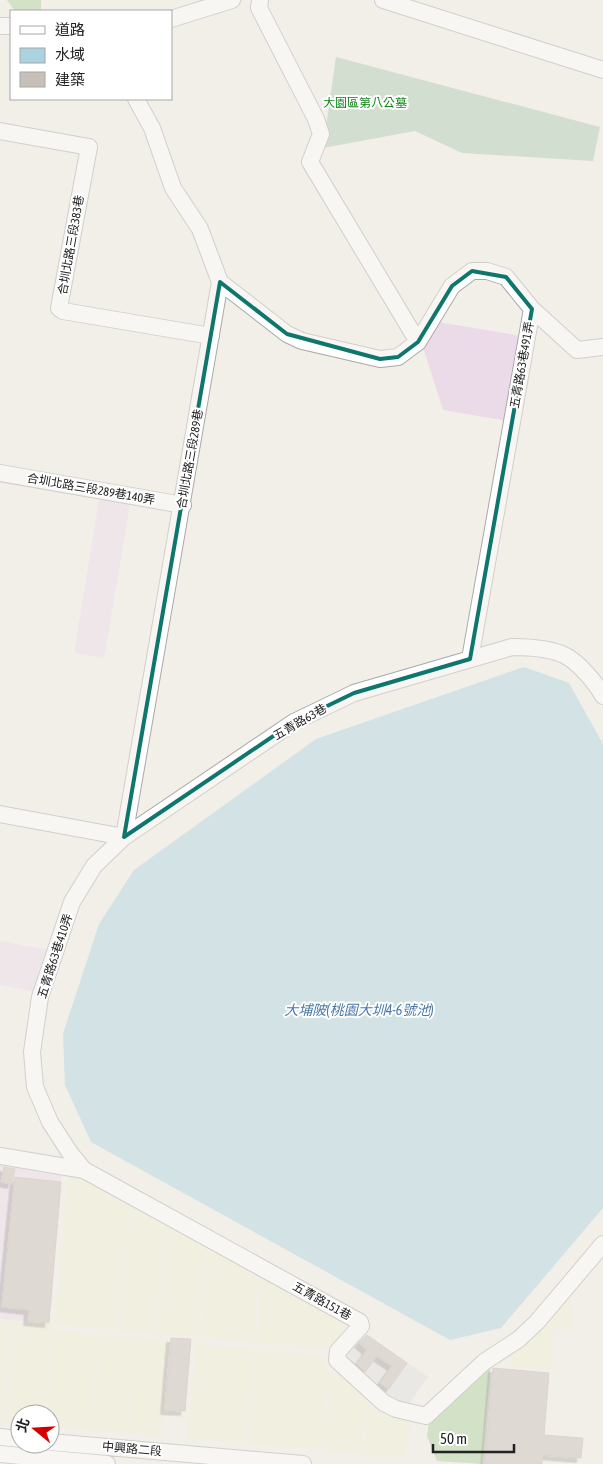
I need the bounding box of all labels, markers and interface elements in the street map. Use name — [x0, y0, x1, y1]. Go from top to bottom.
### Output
legend — [10, 10, 172, 100]
text: 道路 — [55, 21, 85, 38]
text: 水域 — [55, 46, 85, 63]
text: 建築 — [55, 71, 85, 88]
park label: 大園區第八公墓 — [323, 96, 407, 110]
street label: 合圳北路三段383巷 — [55, 194, 87, 296]
street label: 五青路63巷491弄 — [507, 320, 537, 410]
street label: 合圳北路三段289巷 — [174, 408, 206, 510]
street label: 合圳北路三段289巷140弄 — [26, 471, 156, 507]
street label: 五青路63巷 — [271, 701, 329, 743]
street label: 五青路63巷410弄 — [35, 912, 75, 1000]
water label: 大埔陂(桃園大圳4-6號池) — [284, 1002, 434, 1018]
street label: 五青路151巷 — [290, 1279, 354, 1323]
north arrow — [10, 1404, 60, 1454]
text: 北 — [13, 1416, 32, 1434]
scale bar — [433, 1422, 514, 1454]
text: 50 m — [440, 1430, 467, 1447]
street label: 中興路二段 — [101, 1439, 163, 1459]

